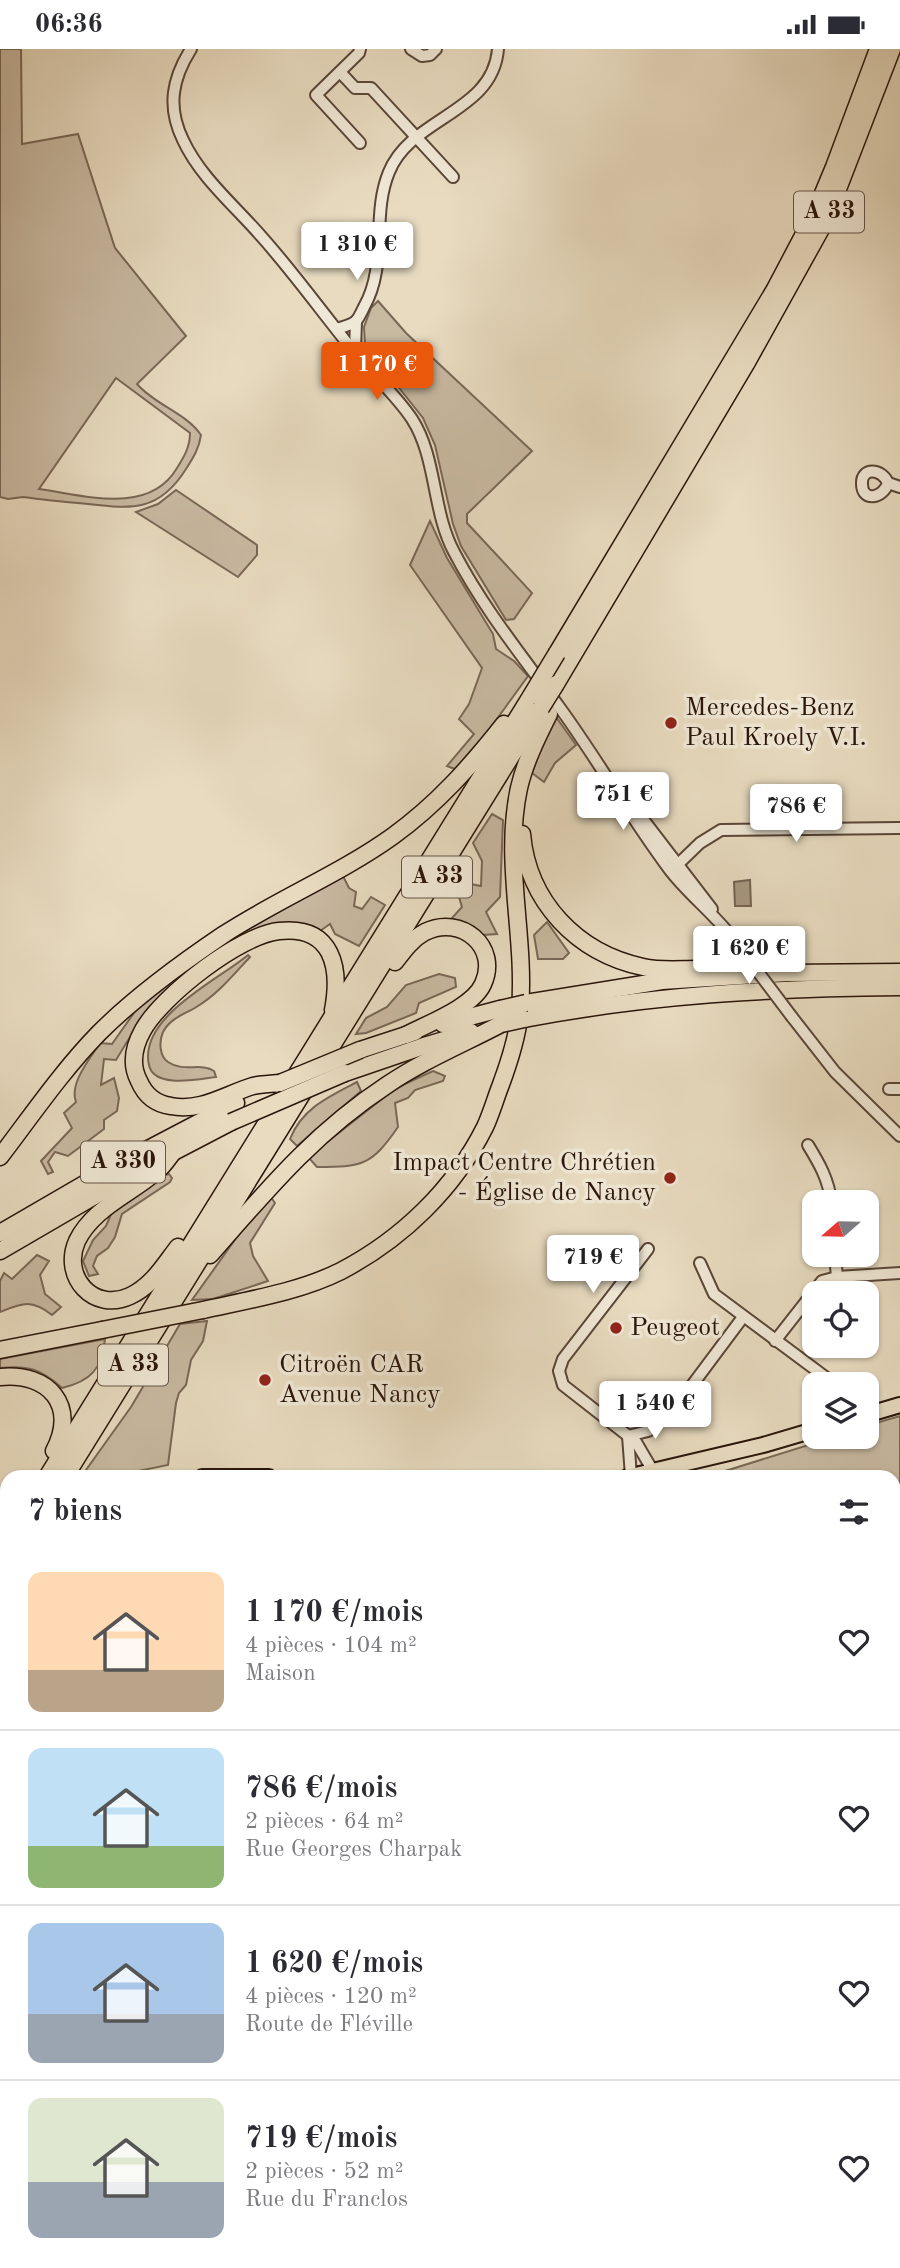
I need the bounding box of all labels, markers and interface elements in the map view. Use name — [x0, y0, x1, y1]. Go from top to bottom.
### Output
text: 06:36 — [35, 12, 103, 38]
road number: A 33 — [794, 191, 864, 232]
pin: 1 310 € — [292, 223, 422, 282]
text: 1 310 € — [317, 233, 397, 256]
pin: 1 170 € — [312, 343, 442, 402]
text: 1 170 € — [337, 353, 417, 376]
place label: Mercedes-Benz Paul Kroely V.I. — [685, 695, 867, 751]
marker: Mercedes-Benz Paul Kroely V.I. — [663, 715, 679, 731]
pin: 751 € — [574, 773, 672, 832]
text: 751 € — [593, 783, 653, 806]
pin: 786 € — [747, 785, 845, 844]
text: 786 € — [766, 795, 826, 818]
road number: A 33 — [402, 857, 472, 897]
pin: 1 620 € — [684, 927, 814, 986]
text: 1 620 € — [709, 937, 789, 960]
road number: A 330 — [81, 1141, 165, 1183]
place label: Impact Centre Chrétien - Église de Nancy — [392, 1150, 656, 1206]
marker: Impact Centre Chrétien - Église de Nancy — [662, 1170, 678, 1186]
north arrow — [802, 1190, 878, 1267]
map controls — [802, 1190, 879, 1449]
pin: 719 € — [544, 1235, 642, 1295]
text: 719 € — [563, 1246, 623, 1269]
button: locate — [802, 1281, 879, 1358]
place label: Peugeot — [630, 1315, 720, 1341]
marker: Peugeot — [608, 1320, 624, 1336]
road number: A 33 — [98, 1345, 168, 1385]
place label: Citroën CAR Avenue Nancy — [279, 1352, 441, 1408]
marker: Citroën CAR Avenue Nancy — [257, 1372, 273, 1388]
button: layers — [802, 1372, 879, 1449]
pin: 1 540 € — [590, 1381, 720, 1441]
text: 1 540 € — [615, 1392, 695, 1415]
icon: filters — [835, 1493, 873, 1531]
text: 7 biens — [28, 1497, 122, 1527]
text: 1 170 €/mois — [245, 1598, 423, 1628]
icon: home — [84, 1600, 168, 1684]
icon: heart — [835, 1623, 873, 1661]
text: 4 pièces · 104 m² — [245, 1634, 417, 1657]
text: Maison — [245, 1662, 316, 1685]
text: 786 €/mois — [245, 1774, 397, 1804]
icon: home — [84, 1776, 168, 1860]
icon: heart — [835, 1799, 873, 1837]
text: 2 pièces · 64 m² — [245, 1810, 404, 1833]
text: Rue Georges Charpak — [245, 1838, 462, 1861]
text: 1 620 €/mois — [245, 1949, 423, 1979]
icon: home — [84, 1951, 168, 2035]
icon: heart — [835, 1974, 873, 2012]
text: 4 pièces · 120 m² — [245, 1985, 417, 2008]
text: Route de Fléville — [245, 2013, 413, 2036]
text: 719 €/mois — [245, 2124, 397, 2154]
icon: home — [84, 2126, 168, 2210]
icon: heart — [835, 2149, 873, 2187]
text: 2 pièces · 52 m² — [245, 2160, 404, 2183]
text: Rue du Franclos — [245, 2188, 408, 2211]

